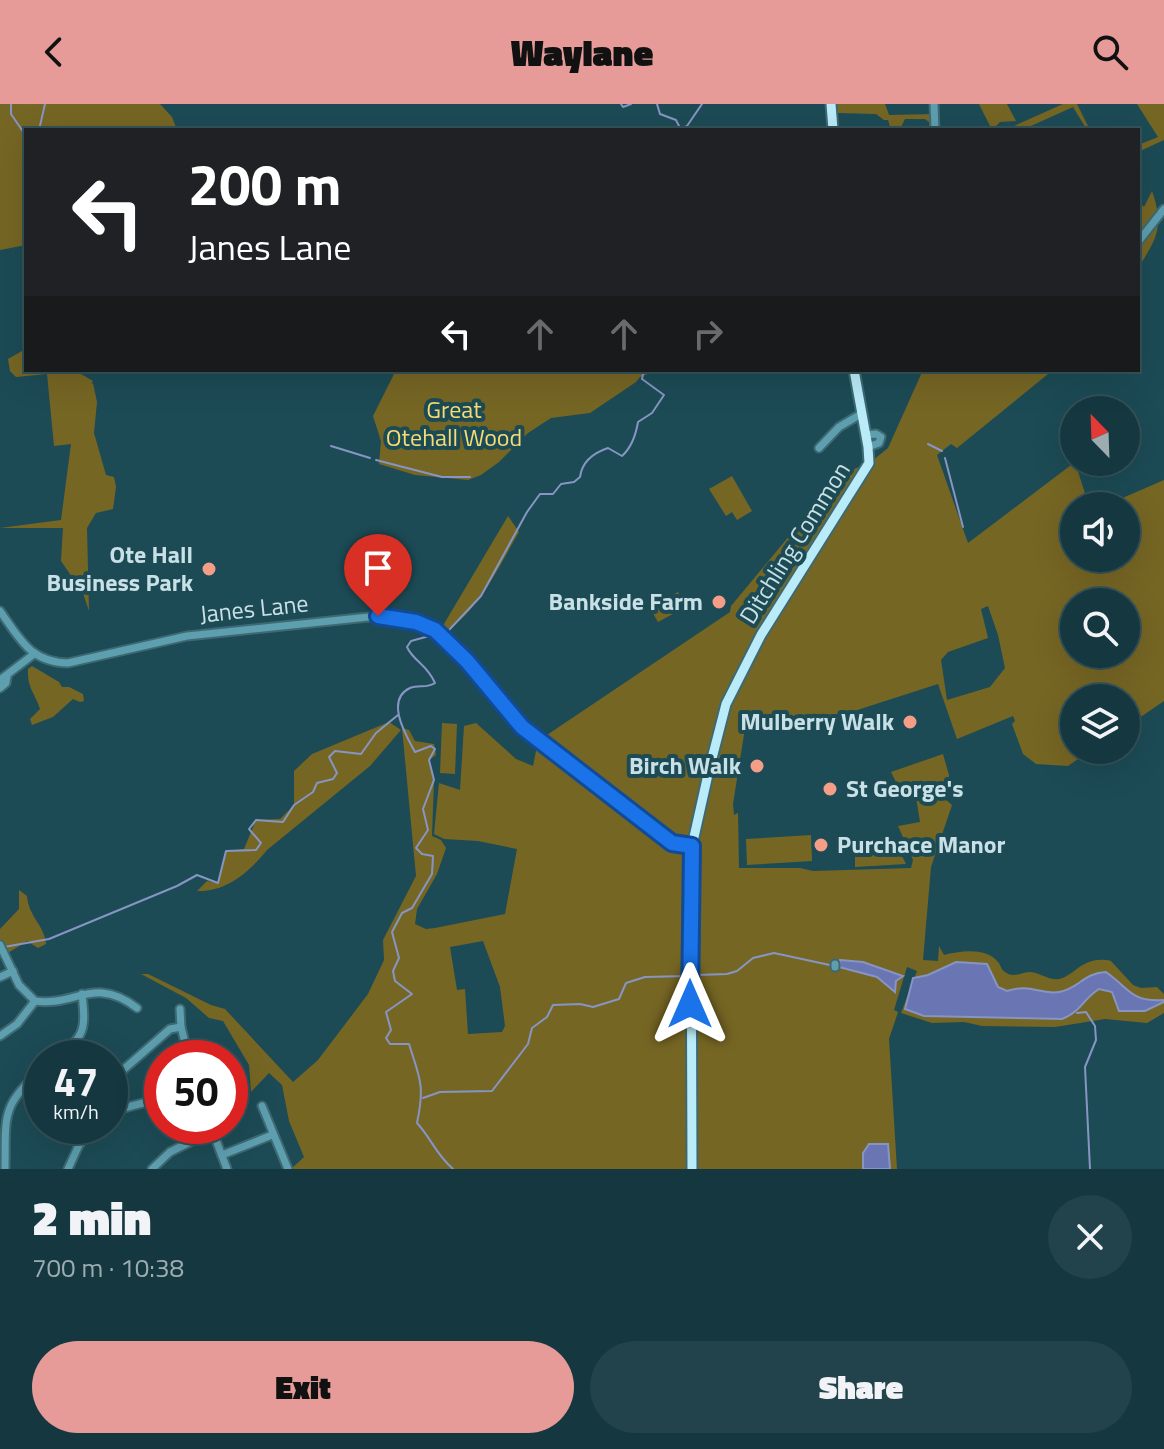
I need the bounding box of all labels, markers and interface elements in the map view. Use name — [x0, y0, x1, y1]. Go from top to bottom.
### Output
text: Waylane — [511, 25, 653, 80]
icon: back — [32, 30, 76, 74]
icon: search — [1088, 30, 1132, 74]
text: 200 m — [188, 142, 341, 227]
icon: left — [56, 160, 160, 264]
text: Janes Lane — [188, 219, 351, 274]
icon: left — [434, 312, 478, 356]
icon: ahead — [518, 312, 562, 356]
icon: ahead — [602, 312, 646, 356]
icon: right — [686, 312, 730, 356]
park label: Great Otehall Wood — [386, 391, 522, 455]
north arrow — [1060, 396, 1140, 476]
map controls — [1060, 396, 1140, 764]
street label: Ditchling Common — [730, 454, 858, 630]
button: sound — [1060, 492, 1140, 572]
pin — [344, 534, 412, 616]
place label: Ote Hall Business Park — [47, 536, 194, 600]
icon: arrive — [356, 546, 400, 590]
marker: Ote Hall Business Park — [200, 560, 218, 578]
place label: Bankside Farm — [549, 583, 703, 619]
street label: Janes Lane — [198, 584, 310, 632]
button: search — [1060, 588, 1140, 668]
marker: Bankside Farm — [710, 593, 728, 611]
button: layers — [1060, 684, 1140, 764]
place label: Mulberry Walk — [740, 703, 895, 739]
marker: Mulberry Walk — [901, 713, 919, 731]
place label: Birch Walk — [629, 747, 742, 783]
marker: Birch Walk — [748, 757, 766, 775]
place label: St George's — [846, 770, 963, 806]
marker: St George's — [821, 780, 839, 798]
place label: Purchace Manor — [837, 826, 1006, 862]
marker: Purchace Manor — [812, 836, 830, 854]
position arrow — [648, 962, 732, 1046]
speed limit sign: 50 — [144, 1040, 248, 1144]
text: 47 — [54, 1051, 98, 1112]
text: km/h — [53, 1096, 99, 1127]
text: 2 min — [32, 1181, 151, 1254]
button: close — [1048, 1195, 1132, 1279]
text: 700 m · 10:38 — [32, 1248, 184, 1287]
button: Exit — [32, 1341, 574, 1433]
button: Share — [590, 1341, 1132, 1433]

